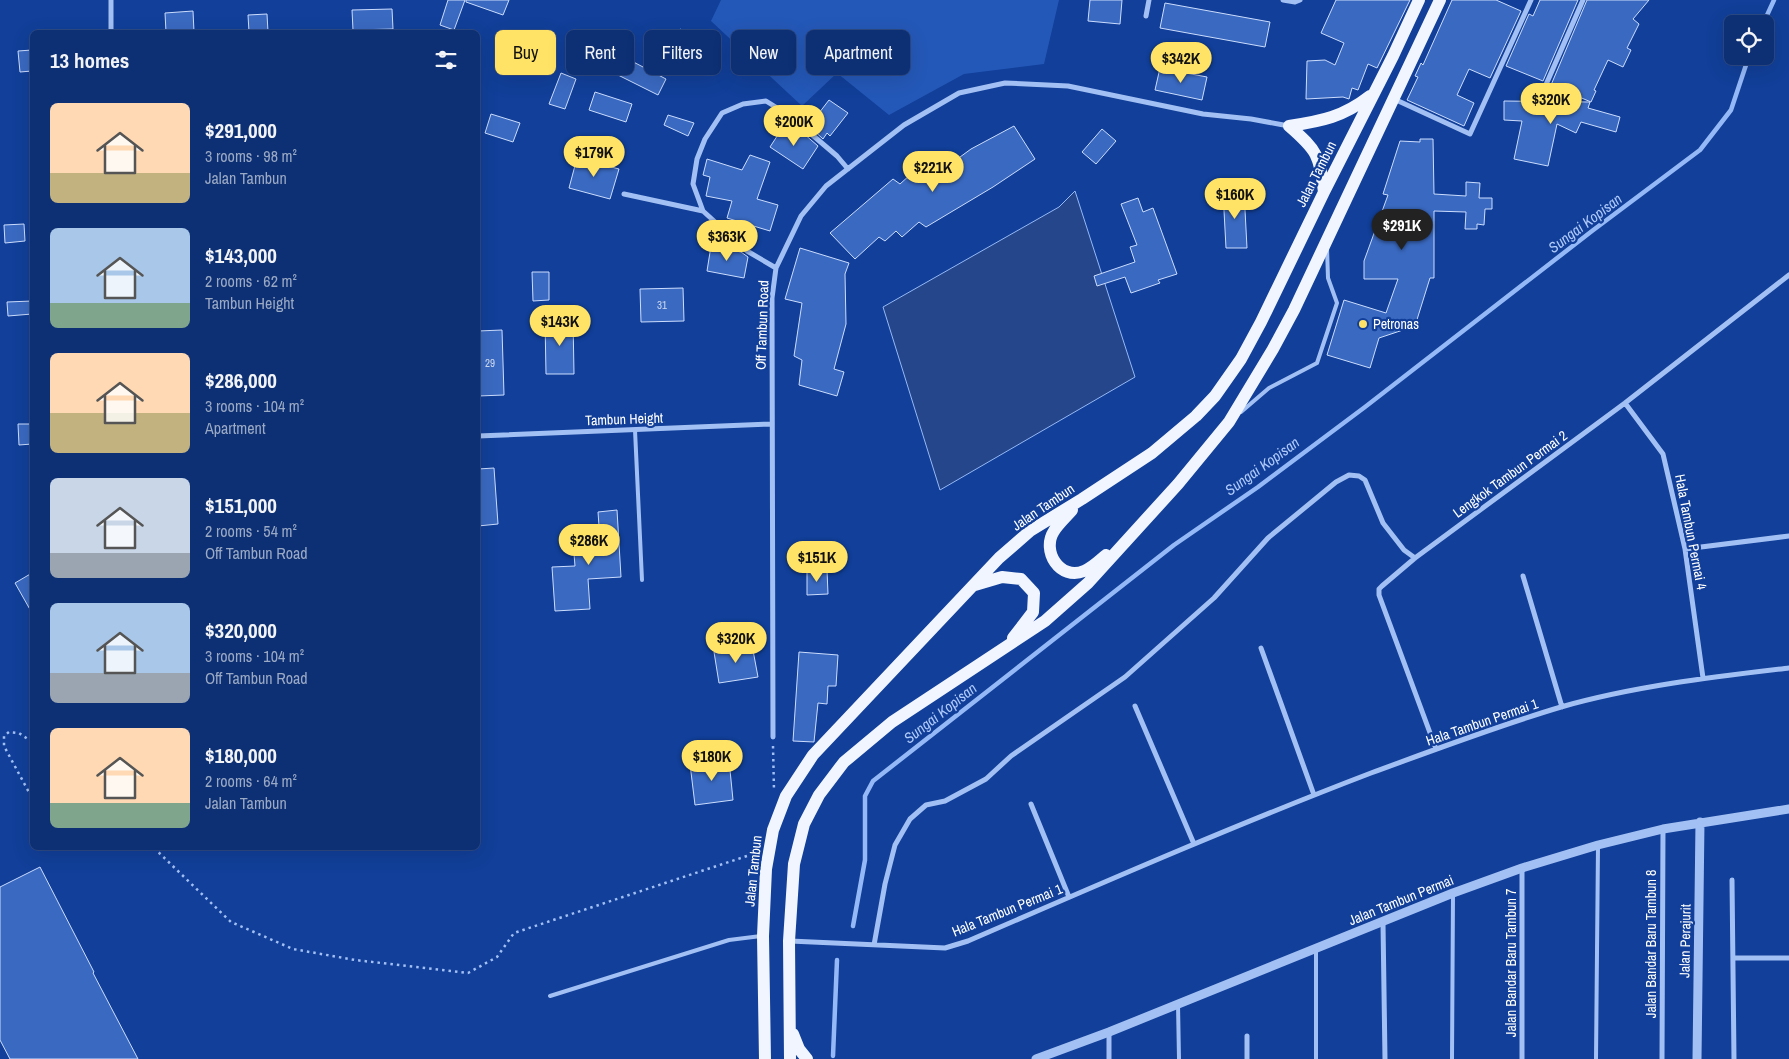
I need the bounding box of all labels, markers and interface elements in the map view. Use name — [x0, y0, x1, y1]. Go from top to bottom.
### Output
map controls — [1724, 15, 1774, 65]
button: locate — [1724, 15, 1774, 65]
chip: Buy — [495, 30, 556, 75]
chip: Rent — [566, 30, 634, 75]
chip: Filters — [644, 30, 721, 75]
chip: New — [731, 30, 796, 75]
chip: Apartment — [806, 30, 910, 75]
pin: $342K — [1146, 42, 1216, 84]
text: 13 homes — [50, 46, 129, 75]
icon: filters — [432, 46, 460, 74]
text: $342K — [1162, 47, 1200, 69]
pin: $320K — [1516, 82, 1586, 125]
text: $320K — [1532, 88, 1570, 110]
pin: $200K — [759, 104, 829, 147]
text: $200K — [775, 110, 813, 132]
text: $291,000 — [205, 116, 277, 145]
icon: home — [90, 123, 150, 183]
pin: $179K — [559, 136, 629, 178]
street label: Jalan Tambun — [1292, 138, 1340, 210]
text: $179K — [575, 141, 613, 163]
text: 3 rooms · 98 m² — [205, 145, 297, 167]
pin: $221K — [898, 150, 968, 193]
text: $221K — [914, 156, 952, 178]
text: Jalan Tambun — [205, 167, 287, 189]
pin: $160K — [1200, 178, 1270, 220]
text: $160K — [1216, 183, 1254, 205]
water label: Sungai Kopisan — [1544, 188, 1626, 258]
pin: $291K — [1367, 208, 1437, 251]
text: $291K — [1383, 214, 1421, 236]
pin: $363K — [692, 220, 762, 262]
text: $363K — [708, 225, 746, 247]
text: $143,000 — [205, 241, 277, 270]
icon: home — [90, 248, 150, 308]
text: 2 rooms · 62 m² — [205, 270, 297, 292]
street label: Off Tambun Road — [751, 280, 773, 370]
text: Tambun Height — [205, 292, 294, 314]
house number: 31 — [657, 298, 667, 312]
pin: $143K — [525, 304, 595, 347]
text: $143K — [541, 310, 579, 332]
place label: Petronas — [1373, 315, 1419, 333]
marker: Petronas — [1357, 318, 1369, 330]
house number: 29 — [485, 356, 495, 370]
text: $286,000 — [205, 366, 277, 395]
icon: home — [90, 373, 150, 433]
text: 3 rooms · 104 m² — [205, 395, 304, 417]
street label: Tambun Height — [585, 409, 663, 429]
text: Apartment — [205, 417, 266, 439]
street label: Lengkok Tambun Permai 2 — [1449, 426, 1571, 522]
water label: Sungai Kopisan — [1220, 432, 1304, 500]
street label: Hala Tambun Permai 4 — [1671, 473, 1711, 592]
street label: Jalan Tambun — [1008, 480, 1078, 534]
text: $151,000 — [205, 491, 277, 520]
icon: home — [90, 498, 150, 558]
text: 2 rooms · 54 m² — [205, 520, 297, 542]
pin: $286K — [554, 524, 624, 566]
text: $286K — [570, 529, 608, 551]
pin: $151K — [782, 540, 852, 583]
text: Off Tambun Road — [205, 542, 308, 564]
text: $151K — [798, 546, 836, 568]
text: $320,000 — [205, 616, 277, 645]
pin: $320K — [701, 622, 771, 664]
icon: home — [90, 623, 150, 683]
text: $320K — [717, 627, 755, 649]
text: 3 rooms · 104 m² — [205, 645, 304, 667]
text: Off Tambun Road — [205, 667, 308, 689]
water label: Sungai Kopisan — [899, 678, 981, 748]
street label: Hala Tambun Permai 1 — [1424, 694, 1541, 750]
pin: $180K — [677, 740, 747, 782]
text: $180,000 — [205, 741, 277, 770]
text: $180K — [693, 745, 731, 767]
icon: home — [90, 748, 150, 808]
text: 2 rooms · 64 m² — [205, 770, 297, 792]
text: Jalan Tambun — [205, 792, 287, 814]
street label: Jalan Tambun — [740, 835, 766, 907]
street label: Jalan Bandar Baru Tambun 8 — [1642, 870, 1660, 1018]
street label: Jalan Tambun Permai — [1346, 871, 1456, 929]
street label: Hala Tambun Permai 1 — [949, 879, 1065, 940]
street label: Jalan Bandar Baru Tambun 7 — [1502, 889, 1520, 1037]
street label: Jalan Perajurit — [1675, 904, 1695, 978]

